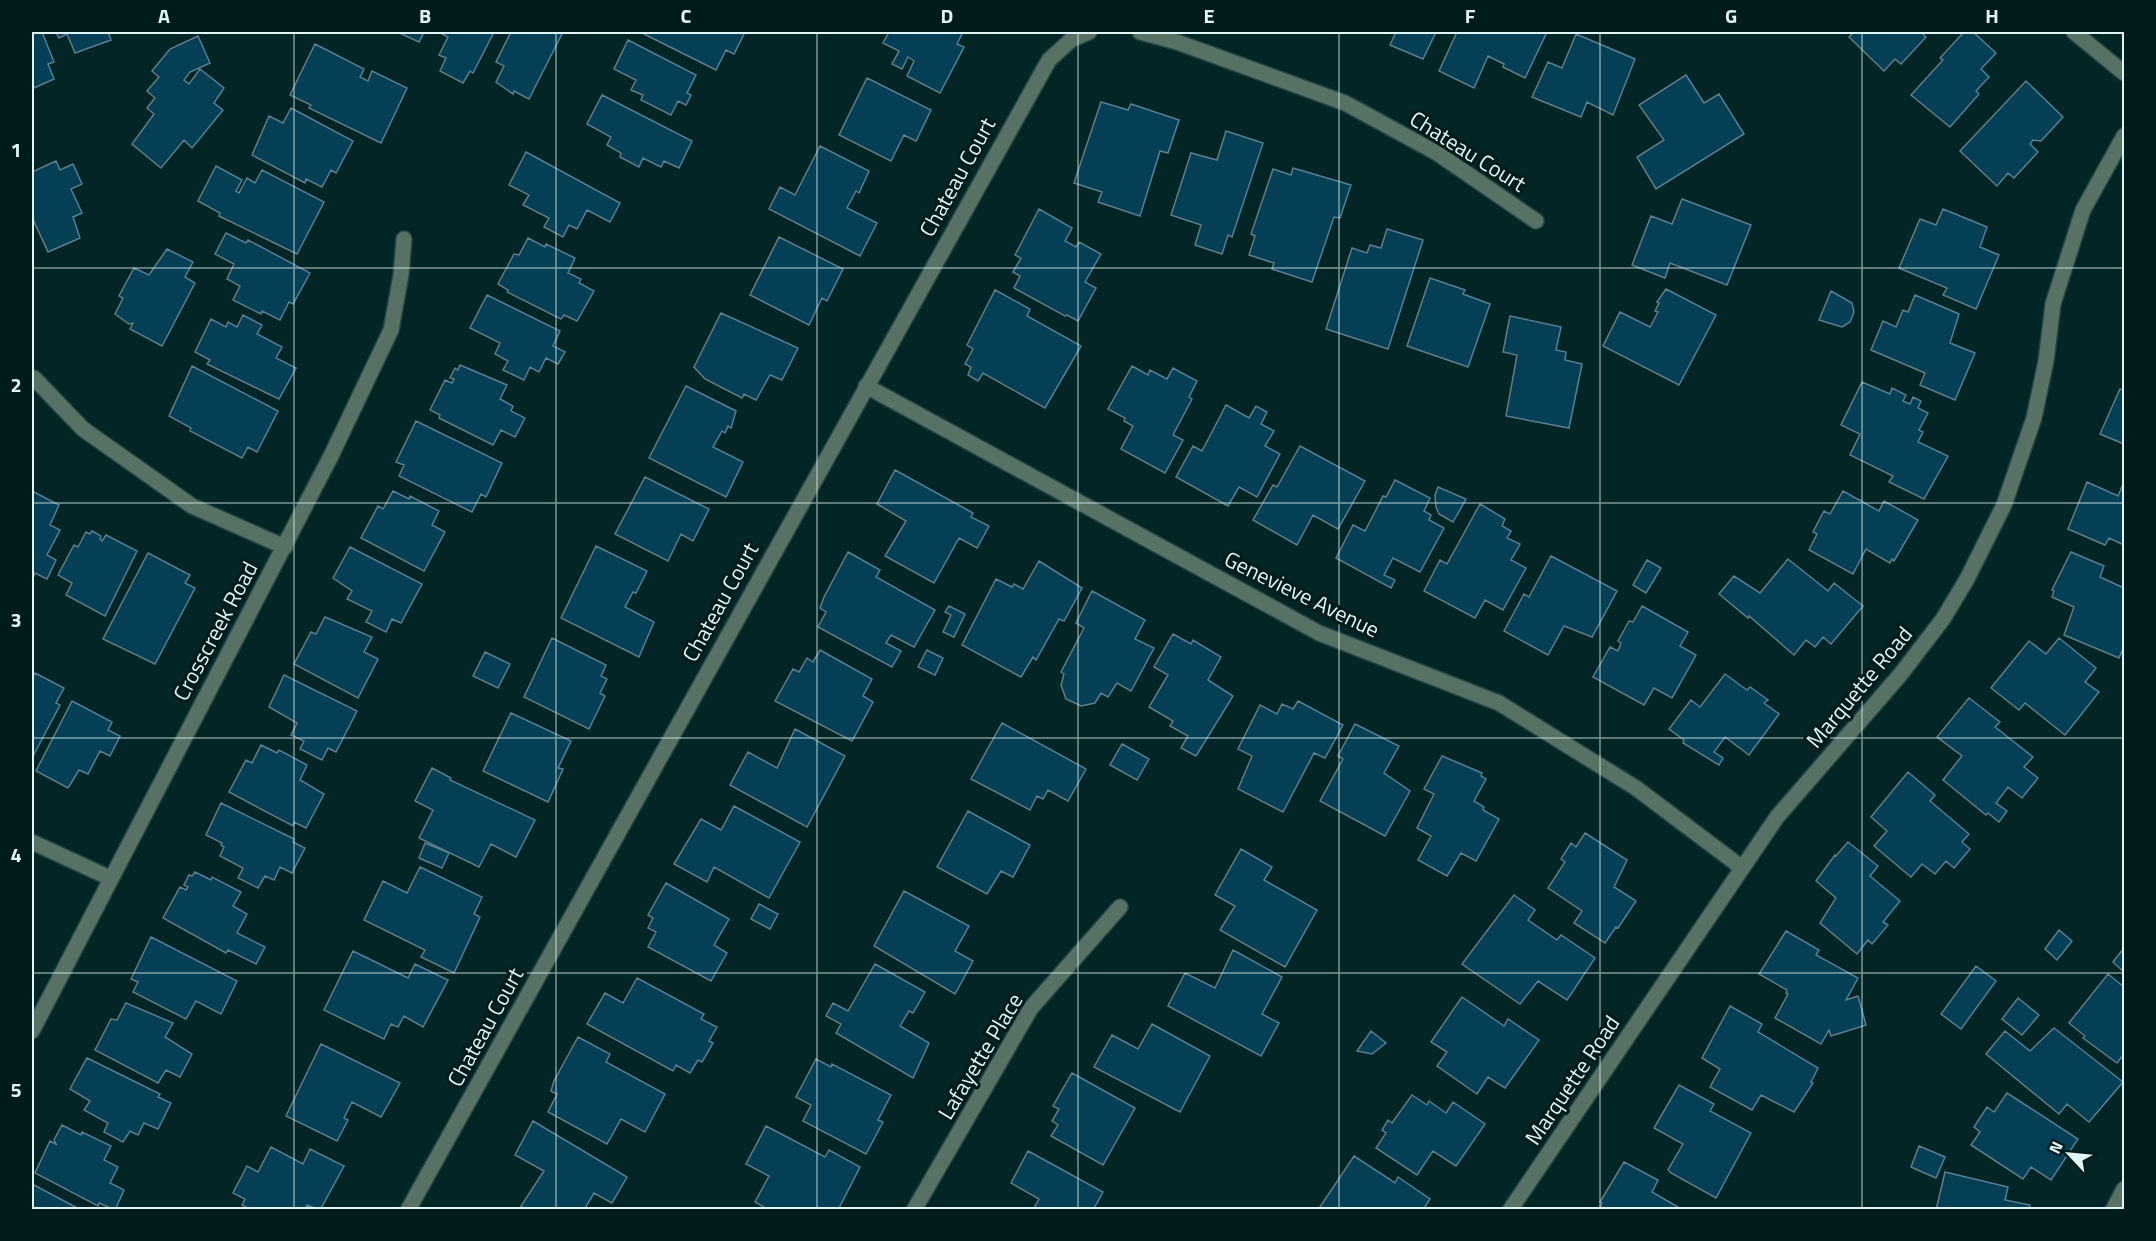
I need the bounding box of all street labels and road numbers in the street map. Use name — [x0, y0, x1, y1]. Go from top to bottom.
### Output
street label: Chateau Court — [1403, 102, 1533, 200]
street label: Chateau Court — [910, 111, 1004, 243]
street label: Chateau Court — [673, 536, 767, 668]
street label: Genevieve Avenue — [1219, 542, 1385, 646]
street label: Crosscreek Road — [164, 555, 266, 707]
street label: Marquette Road — [1798, 619, 1920, 755]
street label: Chateau Court — [438, 961, 532, 1093]
street label: Lafayette Place — [929, 986, 1031, 1126]
street label: Marquette Road — [1516, 1008, 1628, 1152]

